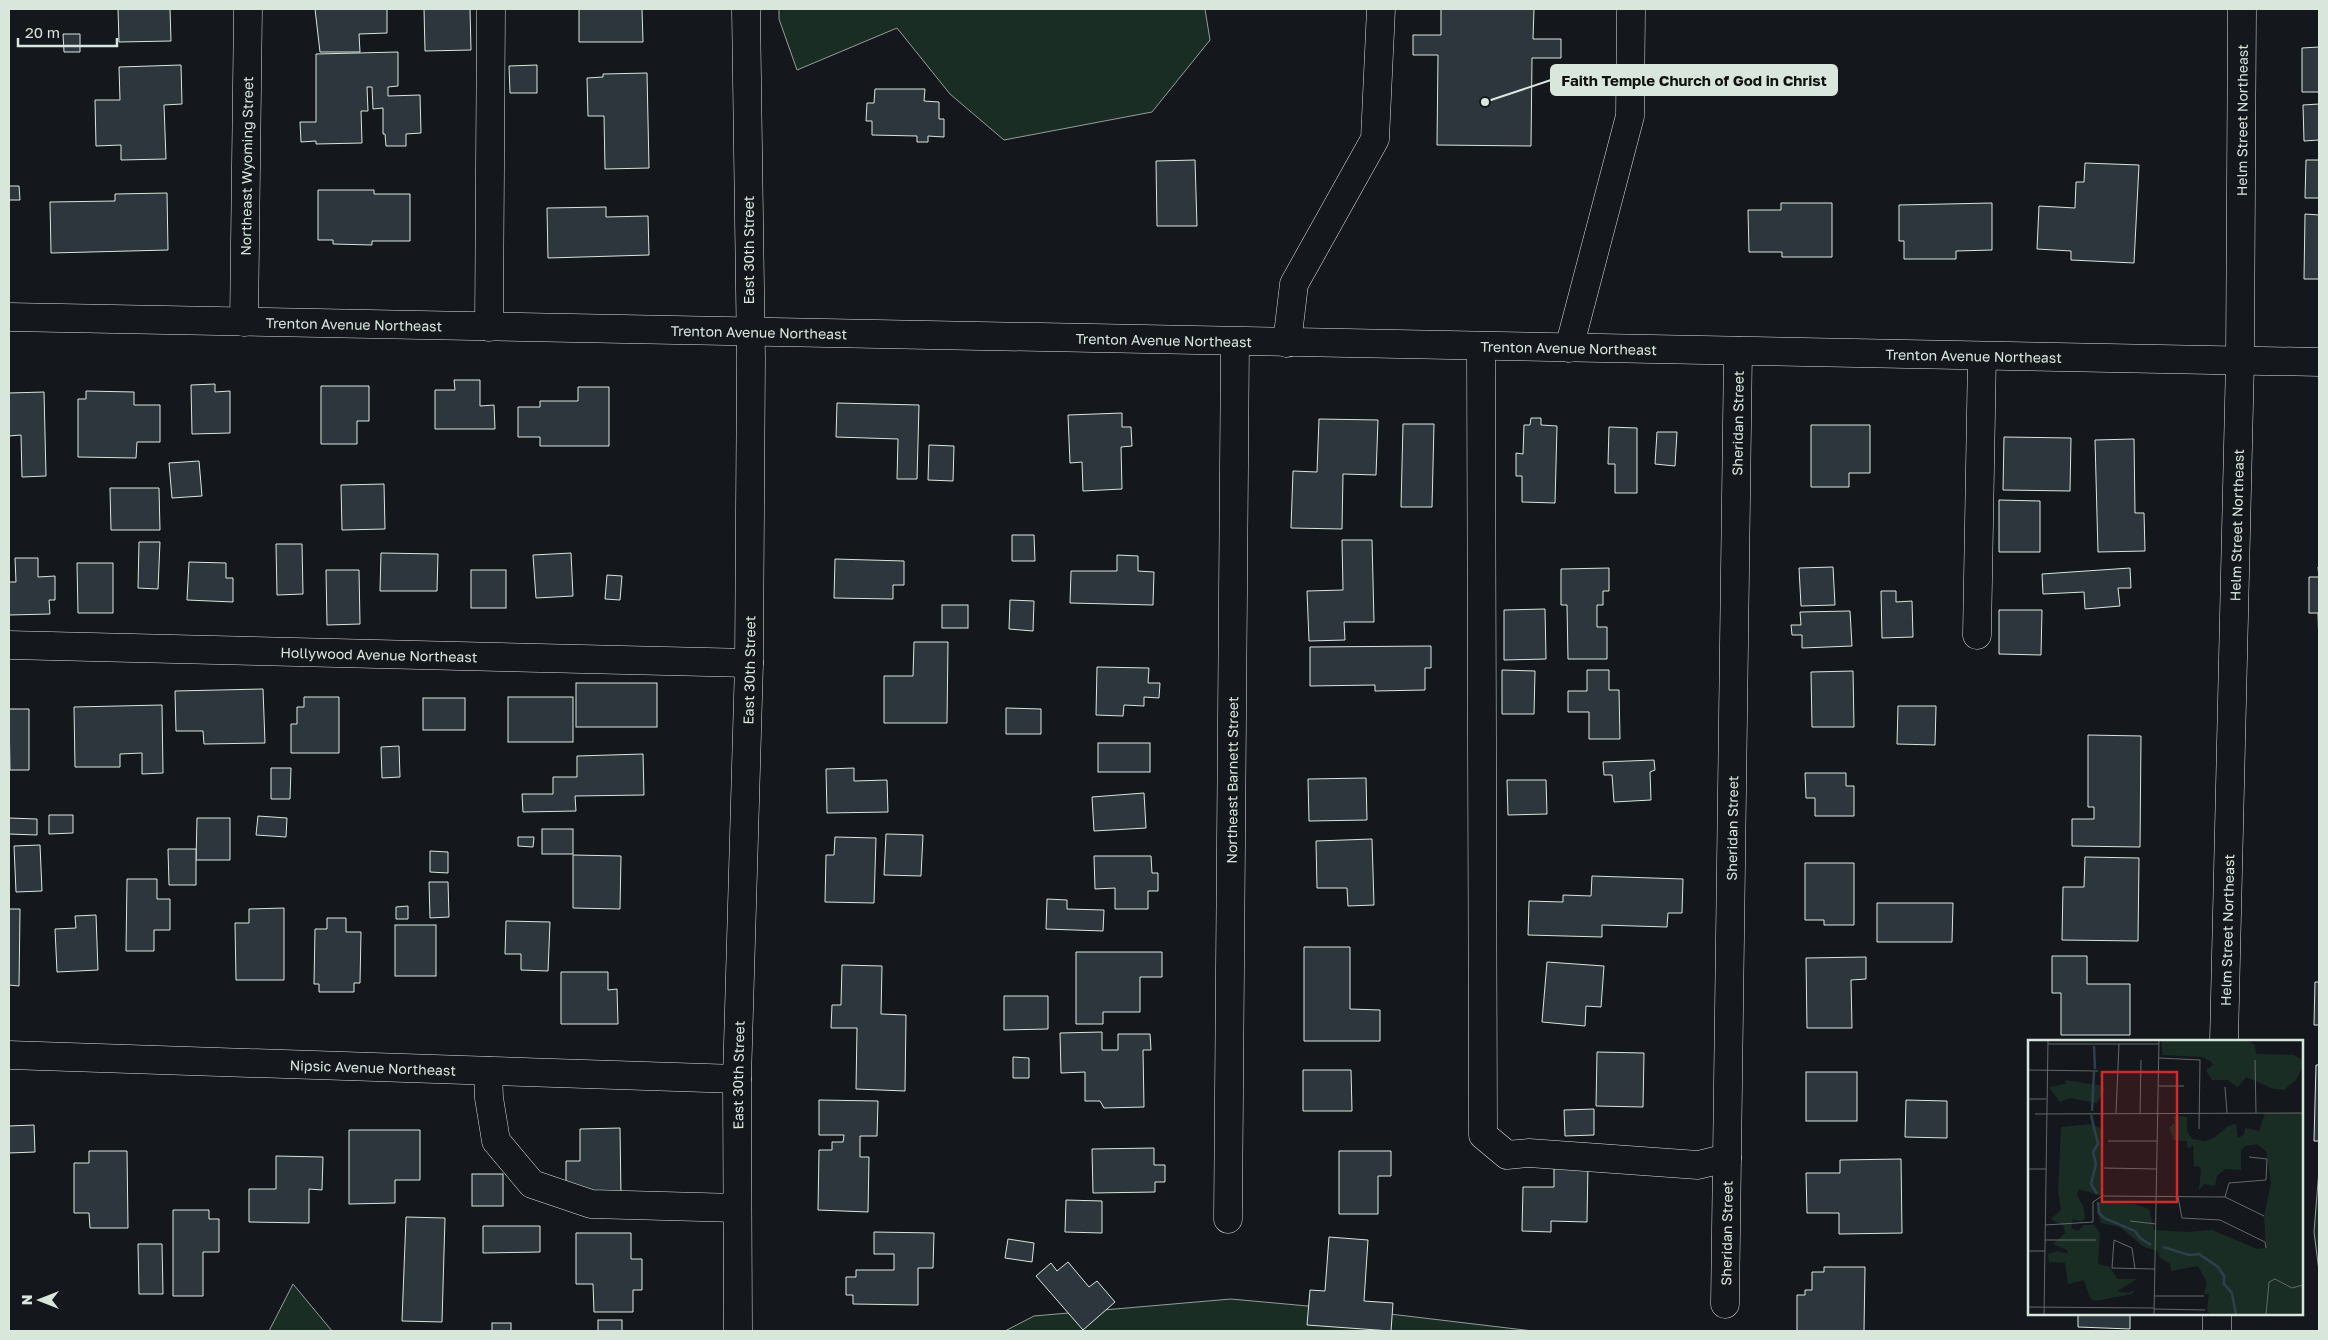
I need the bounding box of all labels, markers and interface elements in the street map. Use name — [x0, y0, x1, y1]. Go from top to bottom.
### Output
scale bar — [18, 15, 116, 47]
text: 20 m — [25, 23, 60, 41]
street label: Helm Street Northeast — [2232, 44, 2250, 196]
callout: Faith Temple Church of God in Christ — [1551, 65, 1837, 95]
text: Faith Temple Church of God in Christ — [1561, 71, 1827, 89]
street label: Northeast Wyoming Street — [236, 76, 256, 256]
street label: East 30th Street — [740, 196, 757, 304]
street label: Trenton Avenue Northeast — [265, 314, 442, 334]
street label: Trenton Avenue Northeast — [670, 321, 847, 342]
street label: Trenton Avenue Northeast — [1075, 329, 1252, 350]
street label: Trenton Avenue Northeast — [1480, 337, 1657, 358]
street label: Trenton Avenue Northeast — [1885, 345, 2062, 365]
street label: Sheridan Street — [1728, 370, 1746, 476]
street label: Helm Street Northeast — [2226, 449, 2246, 601]
street label: East 30th Street — [739, 616, 758, 725]
street label: Hollywood Avenue Northeast — [280, 643, 478, 665]
street label: Northeast Barnett Street — [1222, 696, 1241, 864]
street label: Sheridan Street — [1722, 775, 1741, 881]
street label: Helm Street Northeast — [2216, 854, 2237, 1006]
street label: East 30th Street — [728, 1020, 747, 1130]
inset map — [2028, 1040, 2303, 1315]
street label: Nipsic Avenue Northeast — [289, 1056, 456, 1078]
street label: Sheridan Street — [1717, 1180, 1735, 1286]
north arrow — [15, 1275, 65, 1325]
text: N — [18, 1295, 35, 1305]

